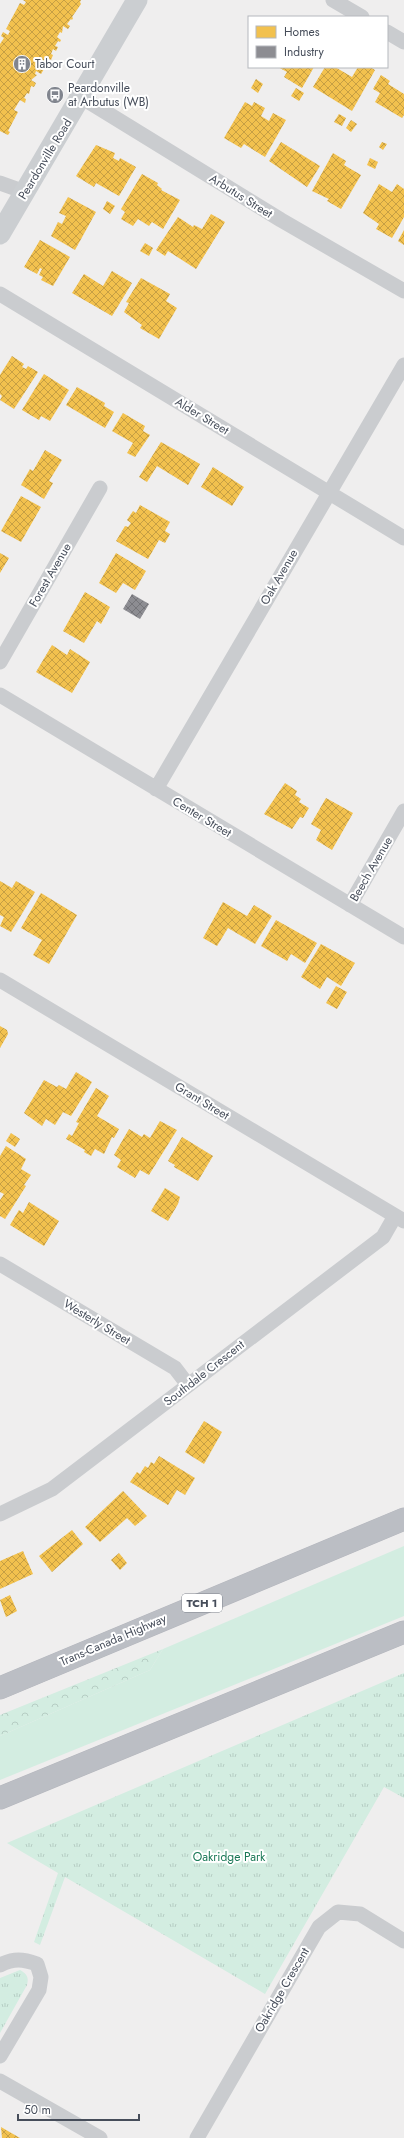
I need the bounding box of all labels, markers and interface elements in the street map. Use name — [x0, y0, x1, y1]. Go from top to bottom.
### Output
legend — [248, 16, 388, 68]
text: Homes — [284, 23, 320, 41]
text: Industry — [284, 43, 325, 61]
building icon: Tabor Court — [12, 54, 32, 74]
place label: Tabor Court — [35, 55, 94, 73]
place label: Peardonville at Arbutus (WB) — [68, 79, 149, 111]
bus stop icon: Peardonville at Arbutus (WB) — [45, 85, 65, 105]
street label: Peardonville Road — [14, 115, 76, 203]
street label: Arbutus Street — [206, 169, 276, 223]
street label: Alder Street — [172, 393, 232, 439]
street label: Forest Avenue — [24, 540, 76, 610]
street label: Oak Avenue — [256, 546, 302, 608]
street label: Center Street — [169, 792, 235, 842]
street label: Beech Avenue — [345, 833, 397, 905]
street label: Grant Street — [171, 1078, 233, 1124]
street label: Westerly Street — [60, 1295, 134, 1349]
street label: Southdale Crescent — [160, 1336, 248, 1410]
road number: TCH 1 — [182, 1594, 222, 1612]
street label: Trans-Canada Highway — [57, 1609, 170, 1671]
park label: Oakridge Park — [193, 1848, 266, 1866]
street label: Oakridge Crescent — [250, 1944, 314, 2036]
scale bar — [18, 2096, 139, 2122]
text: 50 m — [24, 2101, 51, 2119]

